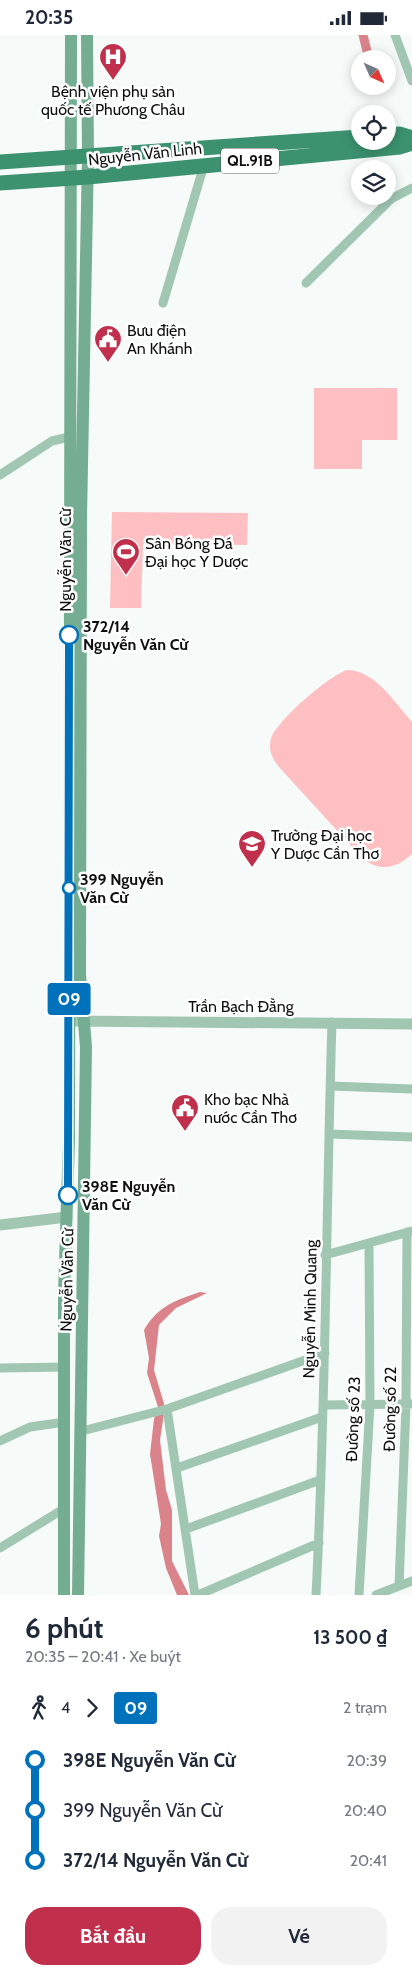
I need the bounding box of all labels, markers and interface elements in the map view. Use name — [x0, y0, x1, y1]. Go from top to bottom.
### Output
text: 20:35 — [25, 6, 73, 29]
hospital icon: Bệnh viện phụ sản quốc tế Phương Châu — [98, 42, 128, 81]
north arrow — [351, 50, 396, 95]
map controls — [351, 50, 396, 205]
place label: Bệnh viện phụ sản quốc tế Phương Châu — [41, 82, 185, 119]
button: locate — [351, 105, 396, 150]
street label: Nguyễn Văn Linh — [87, 139, 203, 169]
road number: QL.91B — [221, 149, 279, 173]
button: layers — [351, 160, 396, 205]
place label: Bưu điện An Khánh — [127, 321, 192, 358]
public building icon: Bưu điện An Khánh — [93, 324, 123, 363]
street label: Nguyễn Văn Cừ — [56, 507, 75, 612]
place label: Sân Bóng Đá Đại học Y Dược — [145, 534, 248, 571]
sports icon: Sân Bóng Đá Đại học Y Dược — [111, 537, 141, 576]
place label: 372/14 Nguyễn Văn Cừ — [83, 617, 189, 654]
marker: 372/14 Nguyễn Văn Cừ — [59, 625, 79, 645]
place label: Trường Đại học Y Dược Cần Thơ — [270, 826, 379, 863]
school or university icon: Trường Đại học Y Dược Cần Thơ — [237, 829, 267, 868]
place label: 399 Nguyễn Văn Cừ — [80, 870, 164, 907]
marker: 399 Nguyễn Văn Cừ — [62, 881, 76, 895]
line badge: 09 — [46, 983, 92, 1015]
text: 09 — [58, 988, 80, 1010]
street label: Trần Bạch Đằng — [188, 997, 295, 1016]
place label: Kho bạc Nhà nước Cần Thơ — [204, 1090, 297, 1127]
public building icon: Kho bạc Nhà nước Cần Thơ — [170, 1093, 200, 1132]
place label: 398E Nguyễn Văn Cừ — [82, 1177, 175, 1214]
marker: 398E Nguyễn Văn Cừ — [58, 1185, 78, 1205]
street label: Nguyễn Văn Cừ — [57, 1227, 77, 1332]
street label: Nguyễn Minh Quang — [299, 1238, 321, 1378]
street label: Đường số 22 — [380, 1366, 400, 1452]
street label: Đường số 23 — [342, 1376, 364, 1462]
text: 6 phút — [25, 1611, 103, 1645]
text: 13 500 ₫ — [313, 1626, 387, 1649]
text: 20:35 – 20:41 · Xe buýt — [25, 1647, 181, 1666]
icon: walk — [25, 1694, 53, 1722]
icon: forward — [78, 1694, 106, 1722]
text: 09 — [124, 1697, 147, 1719]
text: 4 — [61, 1698, 70, 1717]
text: 2 trạm — [343, 1698, 387, 1717]
text: 398E Nguyễn Văn Cừ — [63, 1749, 235, 1772]
text: 20:39 — [346, 1751, 387, 1770]
text: 399 Nguyễn Văn Cừ — [63, 1799, 222, 1822]
text: 20:40 — [344, 1801, 387, 1820]
text: 372/14 Nguyễn Văn Cừ — [63, 1849, 248, 1872]
text: 20:41 — [350, 1851, 387, 1870]
button: Bắt đầu — [25, 1907, 201, 1965]
button: Vé — [211, 1907, 387, 1965]

